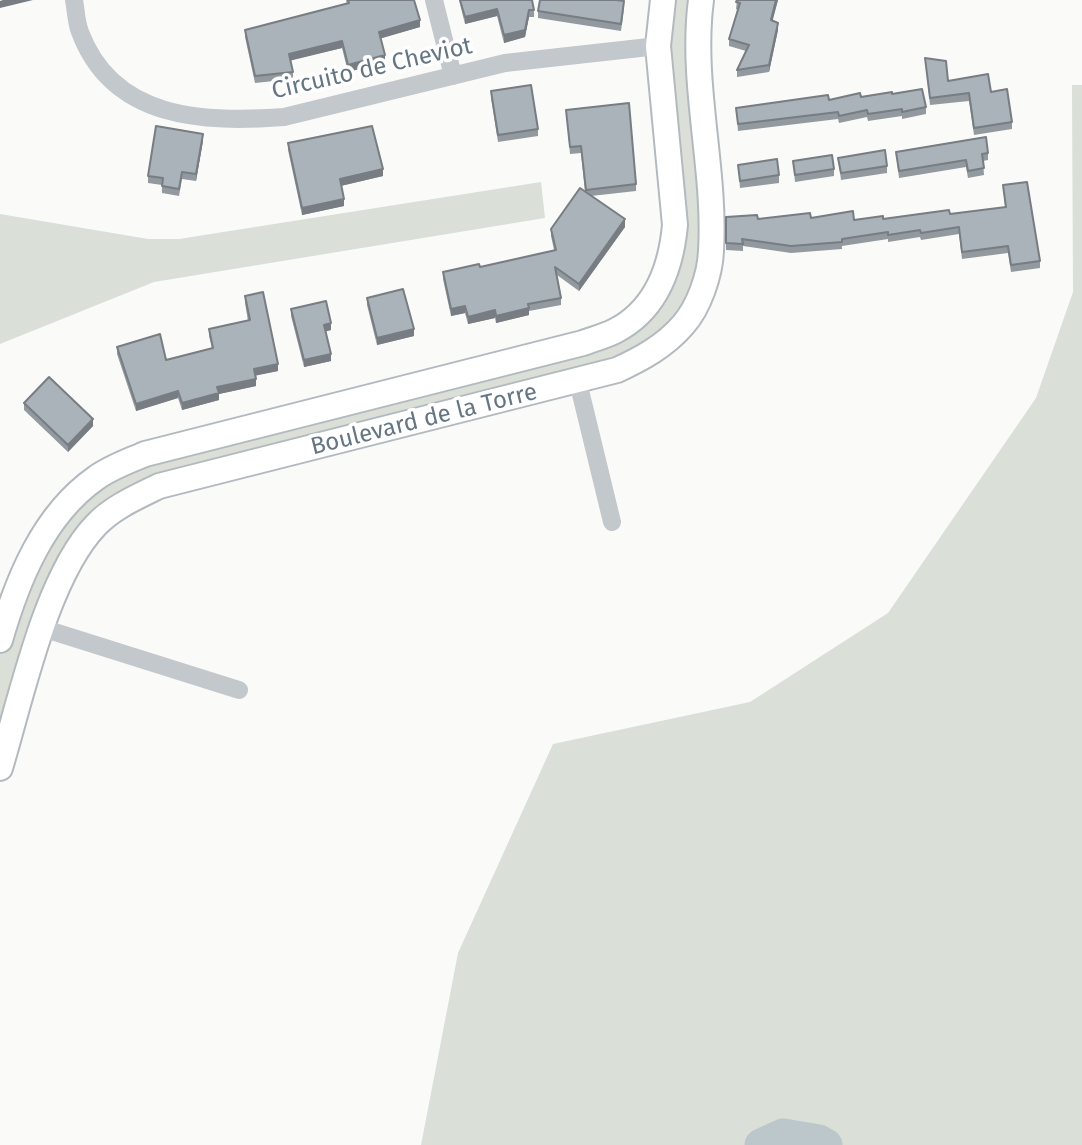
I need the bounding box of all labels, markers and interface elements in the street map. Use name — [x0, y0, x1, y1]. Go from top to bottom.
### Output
street label: Circuito de Cheviot — [269, 32, 475, 106]
street label: Boulevard de la Torre — [308, 378, 540, 462]

